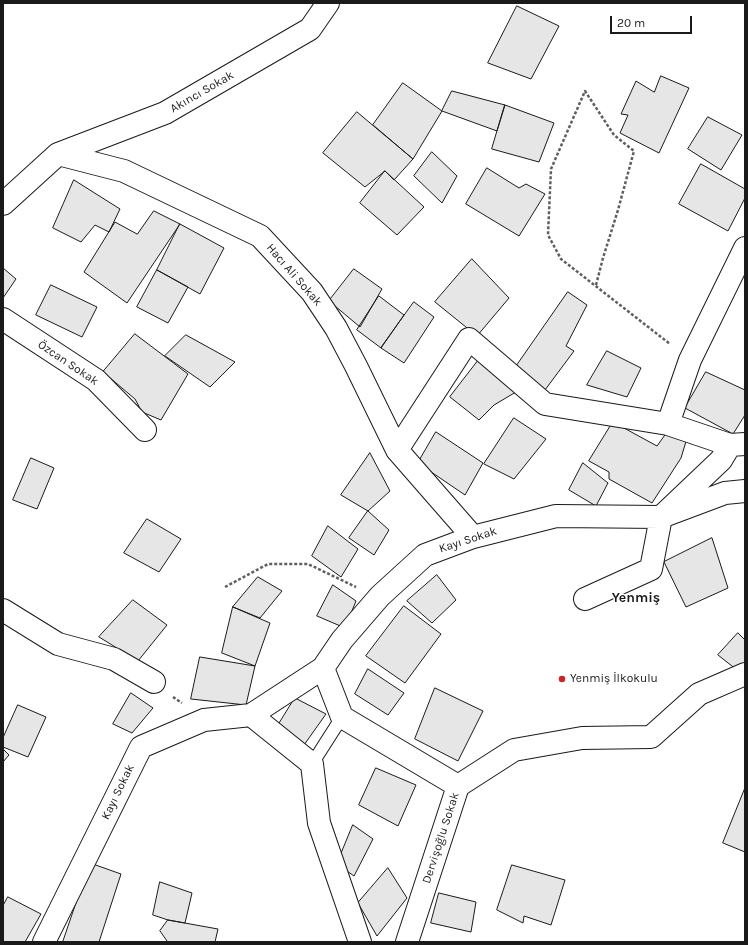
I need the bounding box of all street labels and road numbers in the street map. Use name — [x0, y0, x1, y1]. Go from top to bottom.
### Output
street label: Akıncı Sokak — [168, 68, 236, 116]
street label: Hacı Ali Sokak — [263, 241, 325, 309]
street label: Özcan Sokak — [35, 337, 101, 389]
street label: Kayı Sokak — [437, 524, 499, 556]
street label: Kayı Sokak — [98, 762, 138, 822]
street label: Dervişoğlu Sokak — [419, 791, 463, 885]

